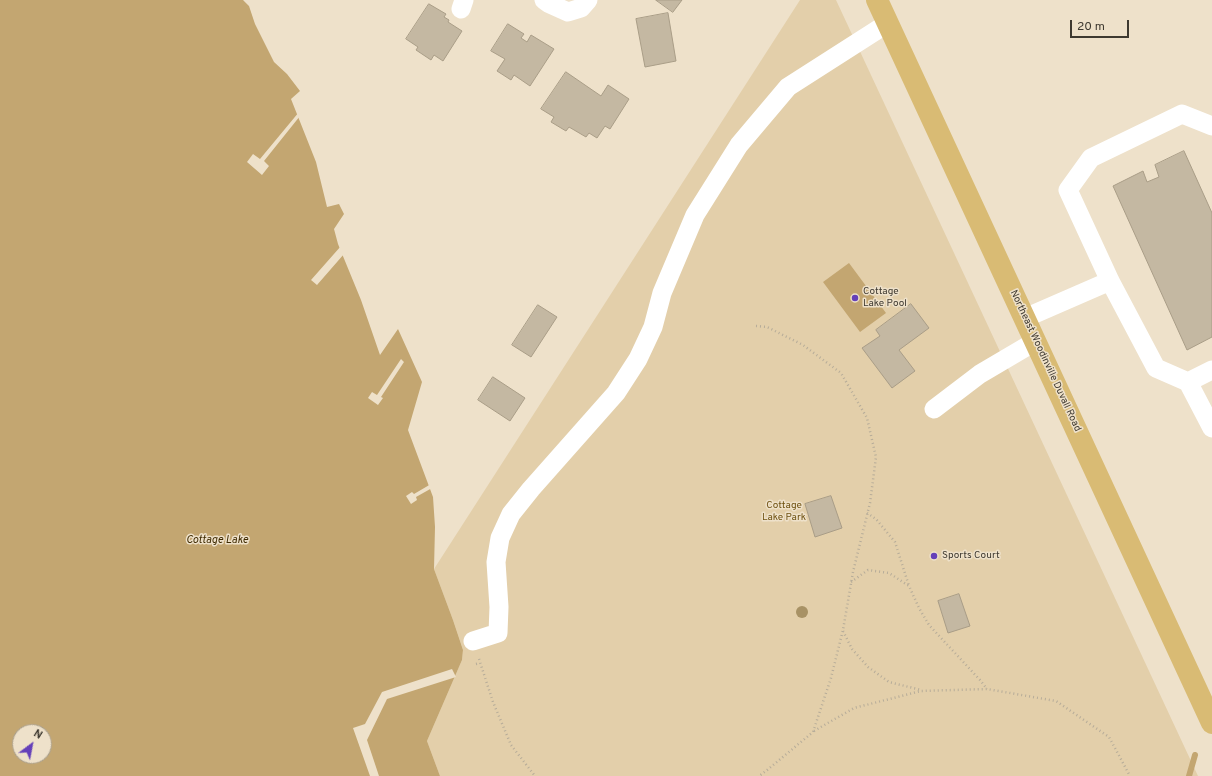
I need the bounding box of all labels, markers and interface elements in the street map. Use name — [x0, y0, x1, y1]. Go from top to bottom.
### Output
scale bar — [1072, 12, 1131, 38]
text: 20 m — [1077, 19, 1105, 35]
place label: Cottage Lake Pool — [863, 286, 907, 310]
street label: Northeast Woodinville Duvall Road — [1007, 288, 1083, 434]
marker: Cottage Lake Pool — [850, 293, 860, 303]
park label: Cottage Lake Park — [762, 500, 806, 524]
water label: Cottage Lake — [186, 534, 248, 548]
place label: Sports Court — [942, 550, 1000, 562]
marker: Sports Court — [929, 551, 939, 561]
north arrow — [12, 724, 52, 764]
text: N — [31, 727, 45, 743]

